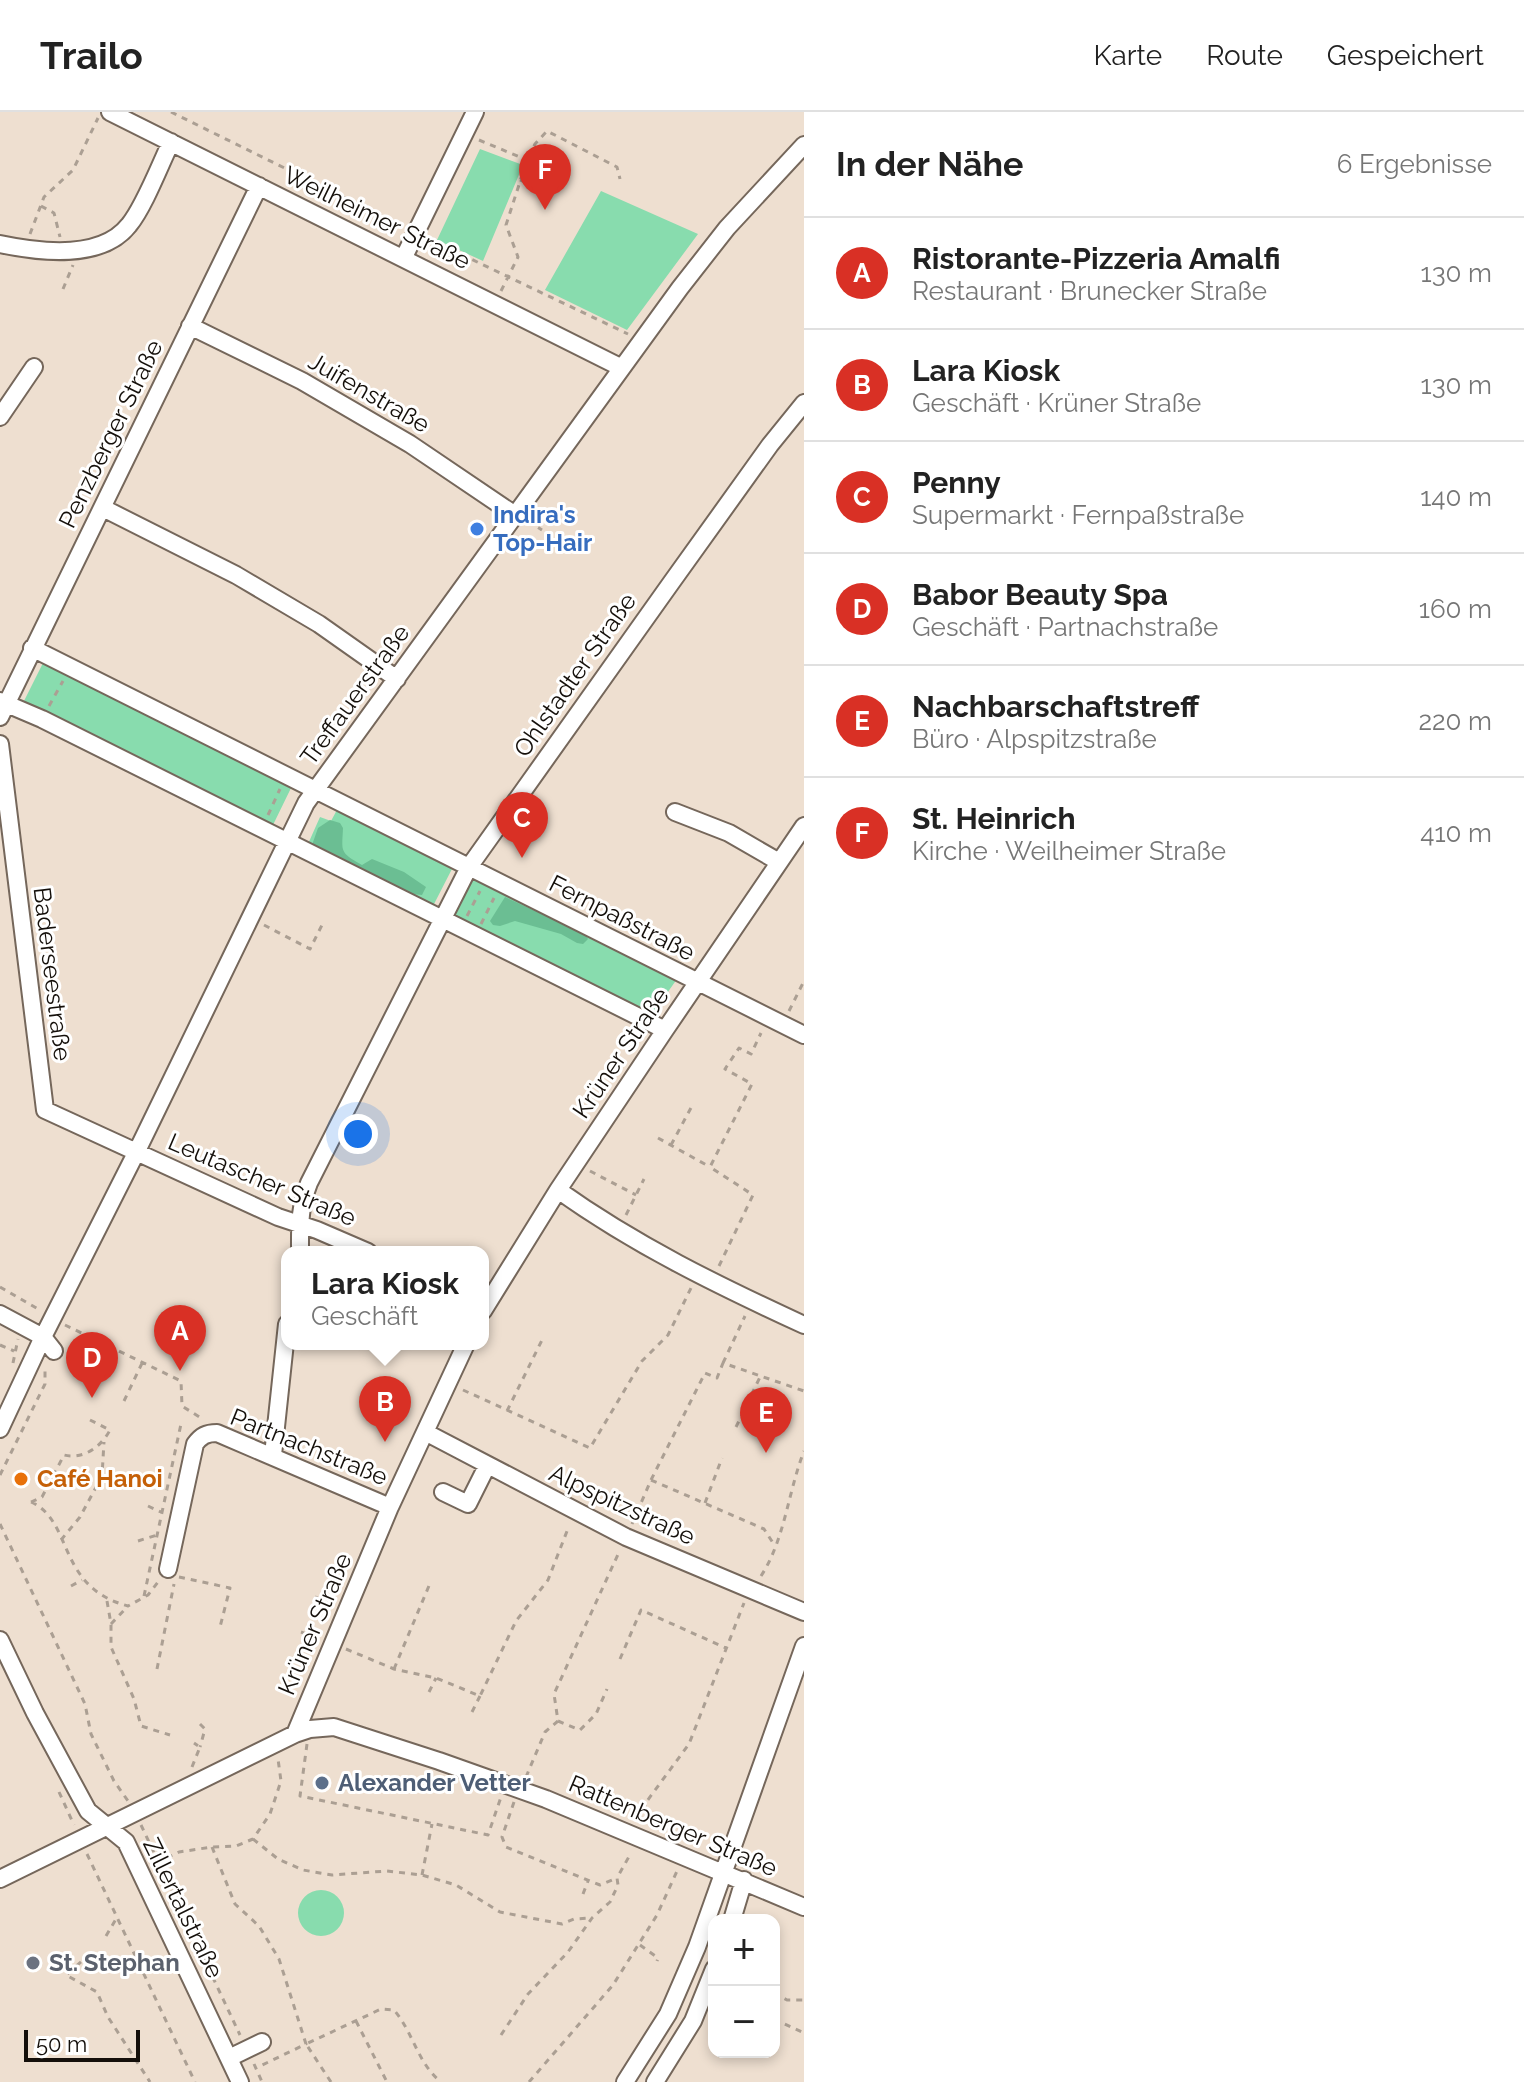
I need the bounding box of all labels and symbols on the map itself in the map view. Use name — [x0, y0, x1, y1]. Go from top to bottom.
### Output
pin: F — [519, 144, 571, 210]
street label: Weilheimer Straße — [279, 160, 475, 275]
street label: Penzberger Straße — [52, 335, 169, 533]
street label: Juifenstraße — [304, 346, 435, 439]
place label: Indira's Top-Hair — [493, 500, 592, 557]
marker: Indira's Top-Hair — [468, 520, 486, 538]
street label: Ohlstadter Straße — [507, 587, 642, 762]
street label: Treffauerstraße — [294, 619, 415, 771]
pin: C — [496, 792, 548, 858]
street label: Fernpaßstraße — [545, 868, 700, 967]
street label: Baderseestraße — [27, 885, 78, 1062]
street label: Krüner Straße — [566, 982, 675, 1124]
your location — [338, 1114, 378, 1154]
street label: Leutascher Straße — [164, 1127, 360, 1232]
pin: A — [154, 1305, 206, 1371]
pin: D — [66, 1332, 118, 1398]
pin: B — [359, 1376, 411, 1442]
pin: E — [740, 1387, 792, 1453]
street label: Partnachstraße — [226, 1402, 392, 1491]
street label: Alpspitzstraße — [545, 1458, 700, 1551]
place label: Café Hanoi — [37, 1464, 163, 1493]
marker: Café Hanoi — [12, 1470, 30, 1488]
street label: Krüner Straße — [272, 1548, 357, 1699]
place label: Alexander Vetter — [338, 1768, 531, 1797]
street label: Rattenberger Straße — [565, 1769, 782, 1883]
marker: Alexander Vetter — [313, 1774, 331, 1792]
street label: Zillertalstraße — [137, 1833, 230, 1982]
place label: St. Stephan — [49, 1948, 180, 1977]
marker: St. Stephan — [24, 1954, 42, 1972]
scale bar — [24, 2026, 140, 2062]

